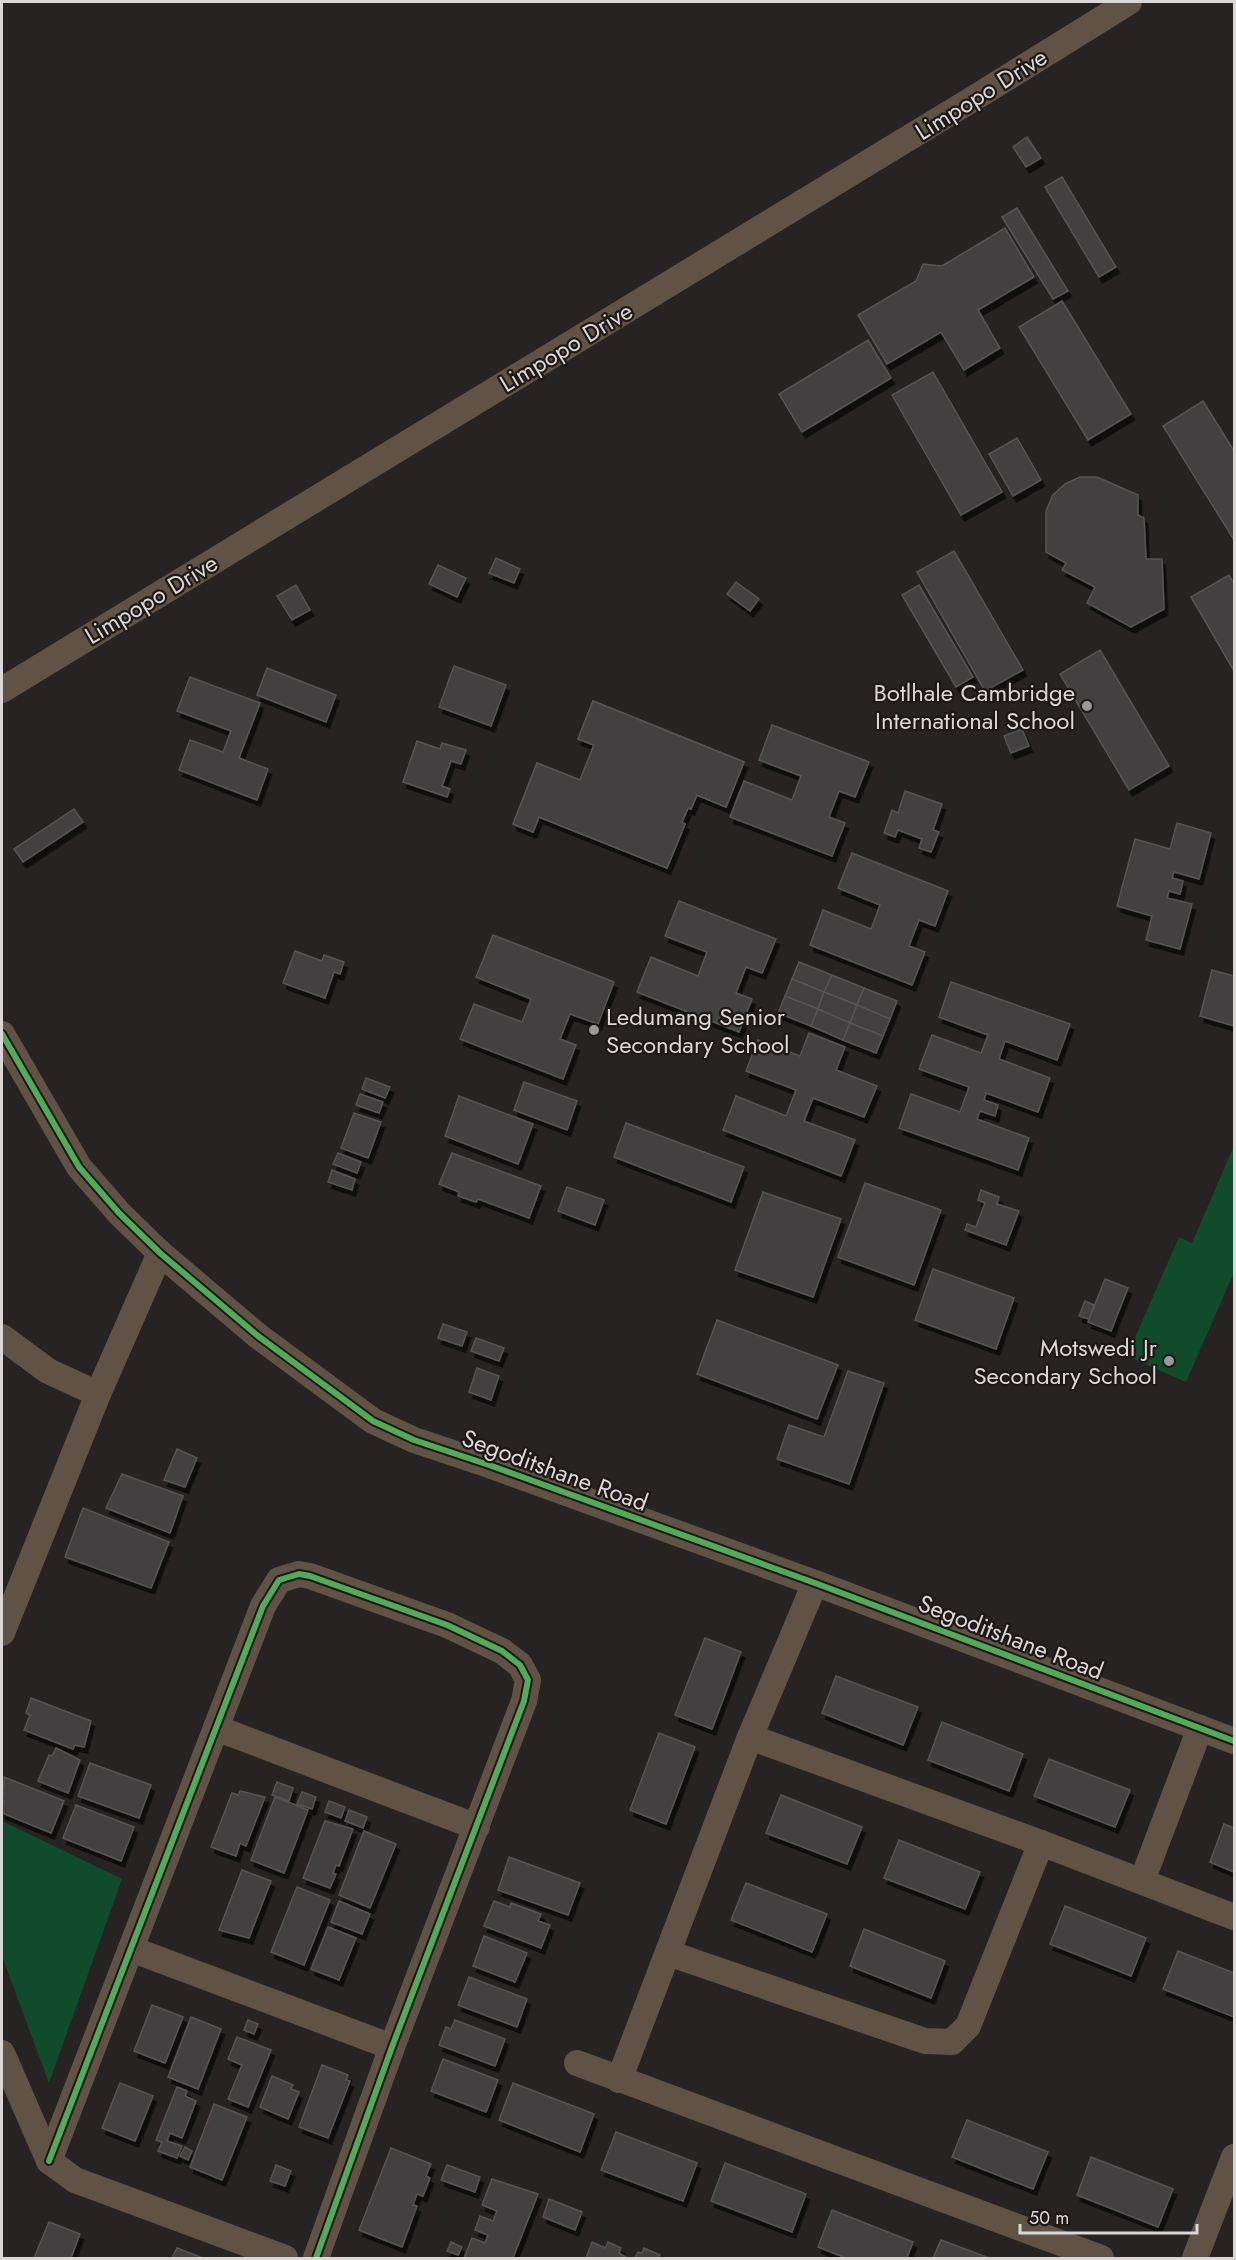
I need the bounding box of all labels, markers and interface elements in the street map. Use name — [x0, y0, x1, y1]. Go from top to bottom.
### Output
street label: Limpopo Drive — [908, 39, 1054, 149]
street label: Limpopo Drive — [493, 293, 639, 401]
street label: Limpopo Drive — [78, 545, 224, 653]
place label: Botlhale Cambridge International School — [873, 675, 1075, 738]
marker: Botlhale Cambridge International School — [1080, 699, 1094, 713]
place label: Ledumang Senior Secondary School — [606, 999, 790, 1062]
marker: Ledumang Senior Secondary School — [587, 1023, 601, 1037]
place label: Motswedi Jr Secondary School — [973, 1330, 1158, 1393]
marker: Motswedi Jr Secondary School — [1162, 1354, 1176, 1368]
street label: Segoditshane Road — [457, 1420, 653, 1520]
street label: Segoditshane Road — [913, 1586, 1109, 1688]
scale bar — [1020, 2197, 1197, 2235]
text: 50 m — [1029, 2205, 1069, 2231]

